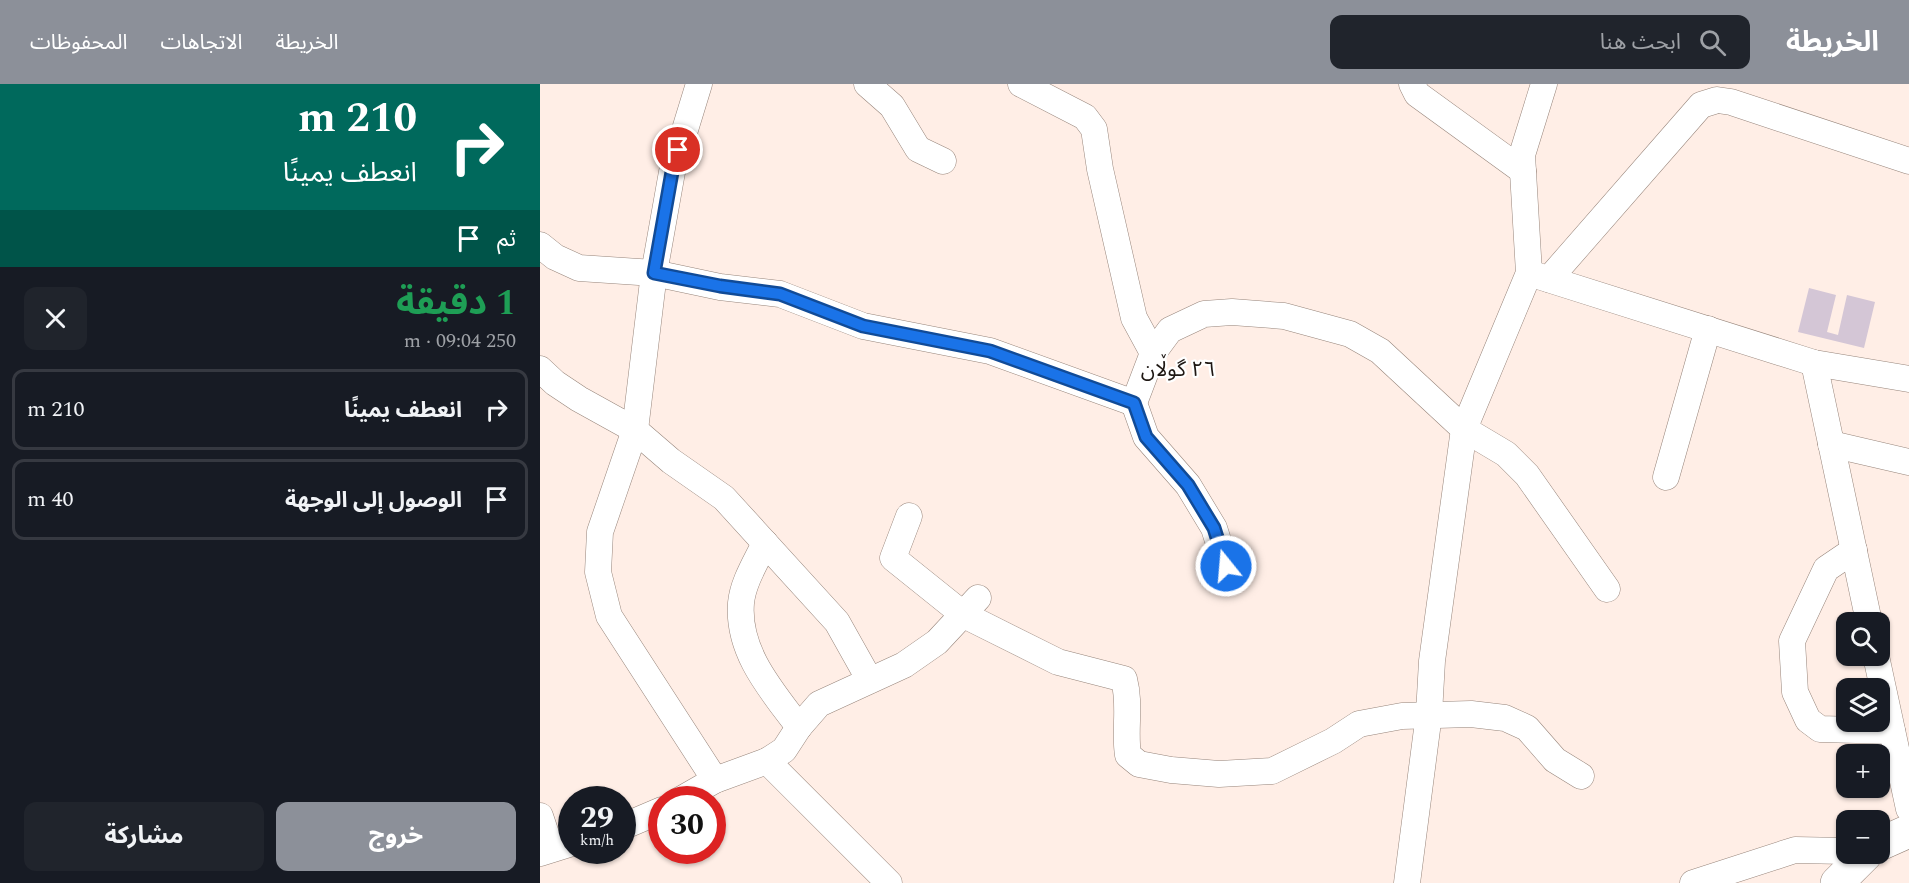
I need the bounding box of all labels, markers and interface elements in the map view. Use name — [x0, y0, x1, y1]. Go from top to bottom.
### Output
search box — [1330, 15, 1750, 69]
text: الخريطة — [1786, 21, 1879, 64]
text: ابحث هنا — [1600, 26, 1681, 59]
icon: search — [1696, 26, 1729, 59]
text: المحفوظات — [30, 27, 127, 59]
text: الاتجاهات — [160, 27, 242, 59]
text: الخريطة — [275, 27, 338, 59]
text: 210 m — [298, 87, 417, 150]
icon: right — [438, 108, 516, 186]
pin — [652, 124, 703, 175]
icon: arrive — [661, 133, 694, 166]
text: انعطف يمينًا — [283, 152, 417, 194]
icon: arrive — [452, 222, 485, 255]
text: ثم — [497, 223, 516, 256]
text: 1 دقيقة — [396, 276, 516, 331]
button: close — [24, 287, 87, 350]
text: 250 m · 09:04 — [404, 326, 516, 356]
district label: ٢٦ گوڵان — [1141, 353, 1215, 386]
text: 210 m — [27, 393, 84, 426]
icon: right — [480, 393, 513, 426]
text: انعطف يمينًا — [344, 394, 462, 427]
text: 40 m — [27, 483, 73, 516]
icon: arrive — [480, 483, 513, 516]
text: الوصول إلى الوجهة — [285, 484, 462, 517]
position arrow — [1194, 534, 1258, 598]
map controls — [1836, 612, 1890, 864]
button: search — [1836, 612, 1890, 666]
button: layers — [1836, 678, 1890, 732]
button: + — [1836, 744, 1890, 798]
speed limit sign: 30 — [648, 786, 726, 864]
text: 29 — [580, 795, 614, 841]
button: مشاركة — [24, 802, 264, 871]
button: خروج — [276, 802, 516, 871]
button: − — [1836, 810, 1890, 864]
text: km/h — [580, 829, 614, 852]

